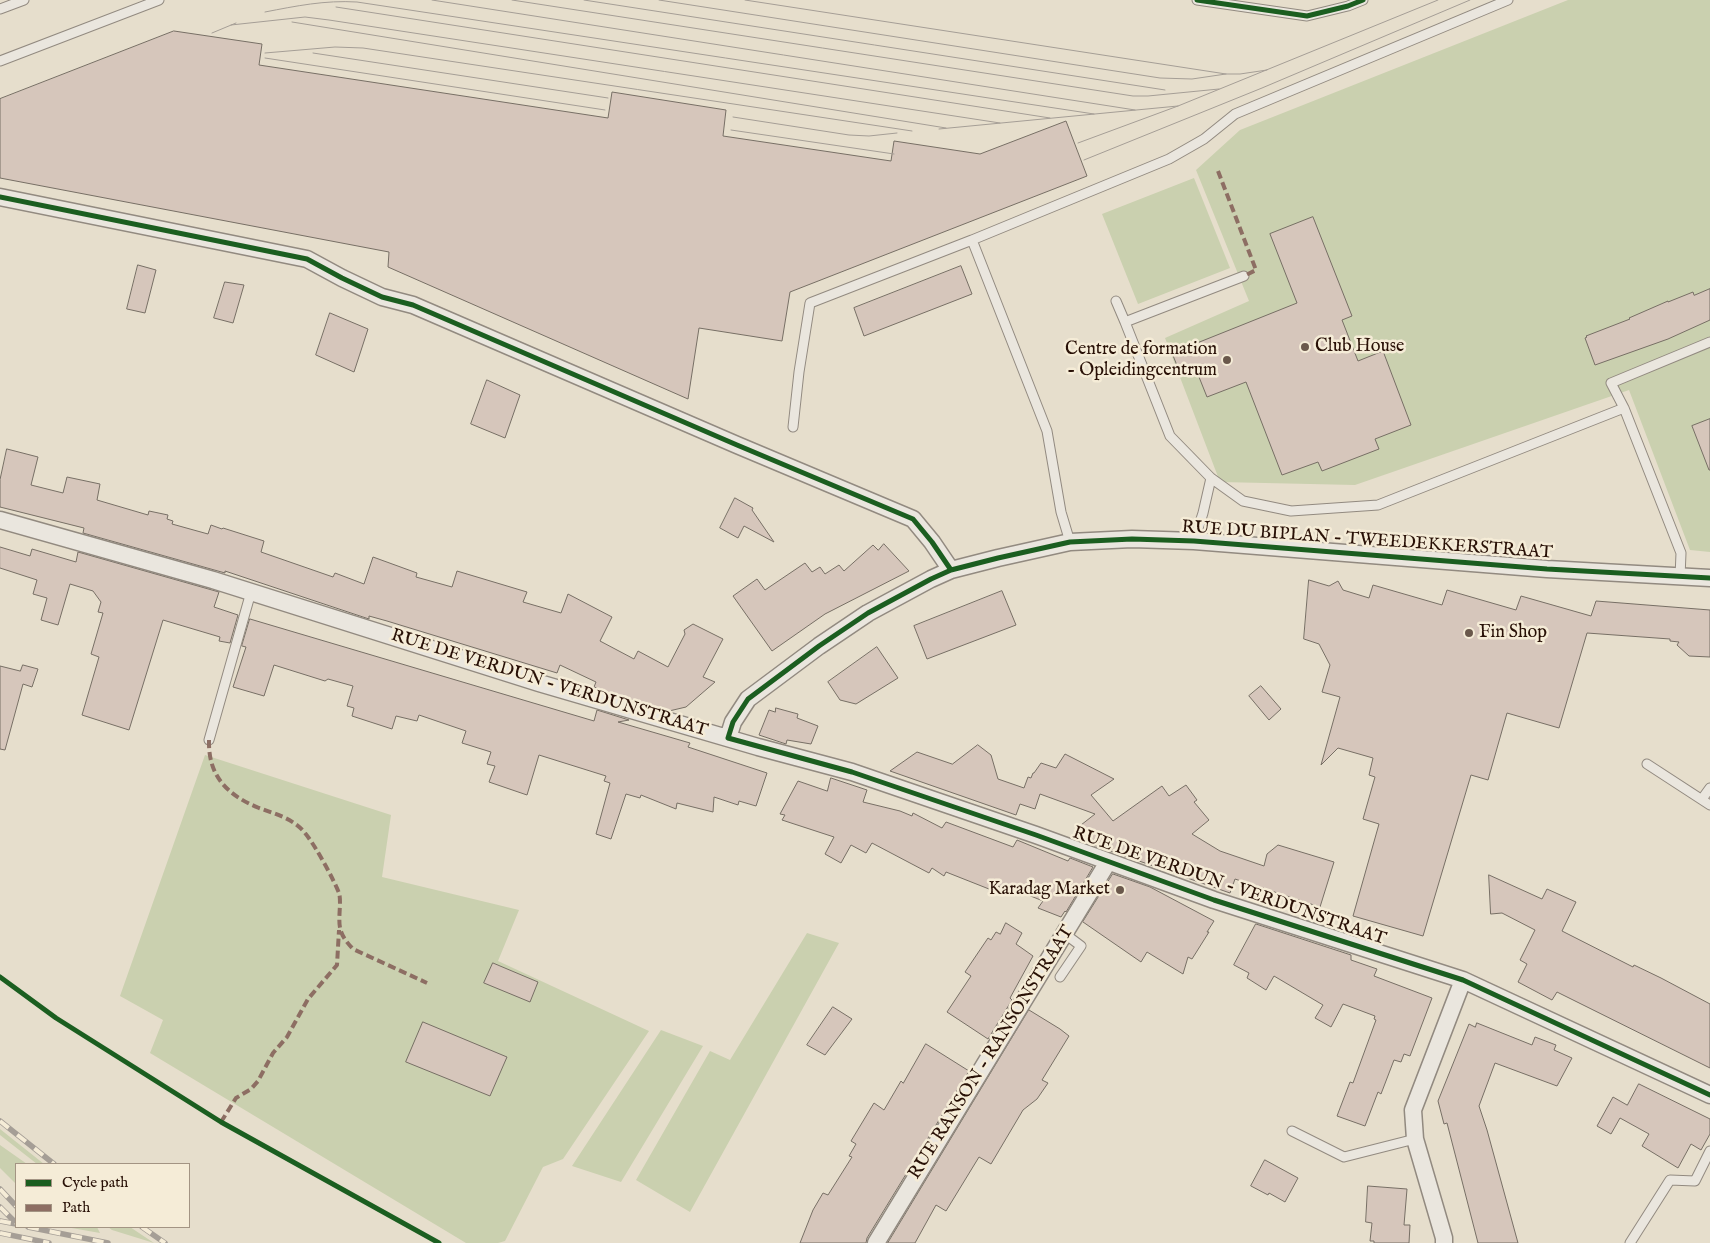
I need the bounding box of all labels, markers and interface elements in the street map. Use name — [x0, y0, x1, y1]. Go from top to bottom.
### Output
place label: Club House — [1315, 336, 1404, 358]
place label: Centre de formation - Opleidingcentrum — [1065, 339, 1217, 382]
marker: Club House — [1299, 341, 1311, 353]
marker: Centre de formation - Opleidingcentrum — [1221, 354, 1233, 366]
street label: RUE DU BIPLAN - TWEEDEKKERSTRAAT — [1181, 517, 1553, 565]
place label: Fin Shop — [1479, 622, 1547, 644]
street label: RUE DE VERDUN - VERDUNSTRAAT — [388, 625, 710, 743]
marker: Fin Shop — [1463, 627, 1475, 639]
street label: RUE DE VERDUN - VERDUNSTRAAT — [1069, 823, 1389, 951]
place label: Karadag Market — [989, 879, 1110, 901]
marker: Karadag Market — [1114, 884, 1126, 896]
street label: RUE RANSON - RANSONSTRAAT — [905, 922, 1079, 1184]
legend — [15, 1163, 190, 1228]
text: Cycle path — [62, 1173, 128, 1192]
text: Path — [62, 1198, 90, 1217]

